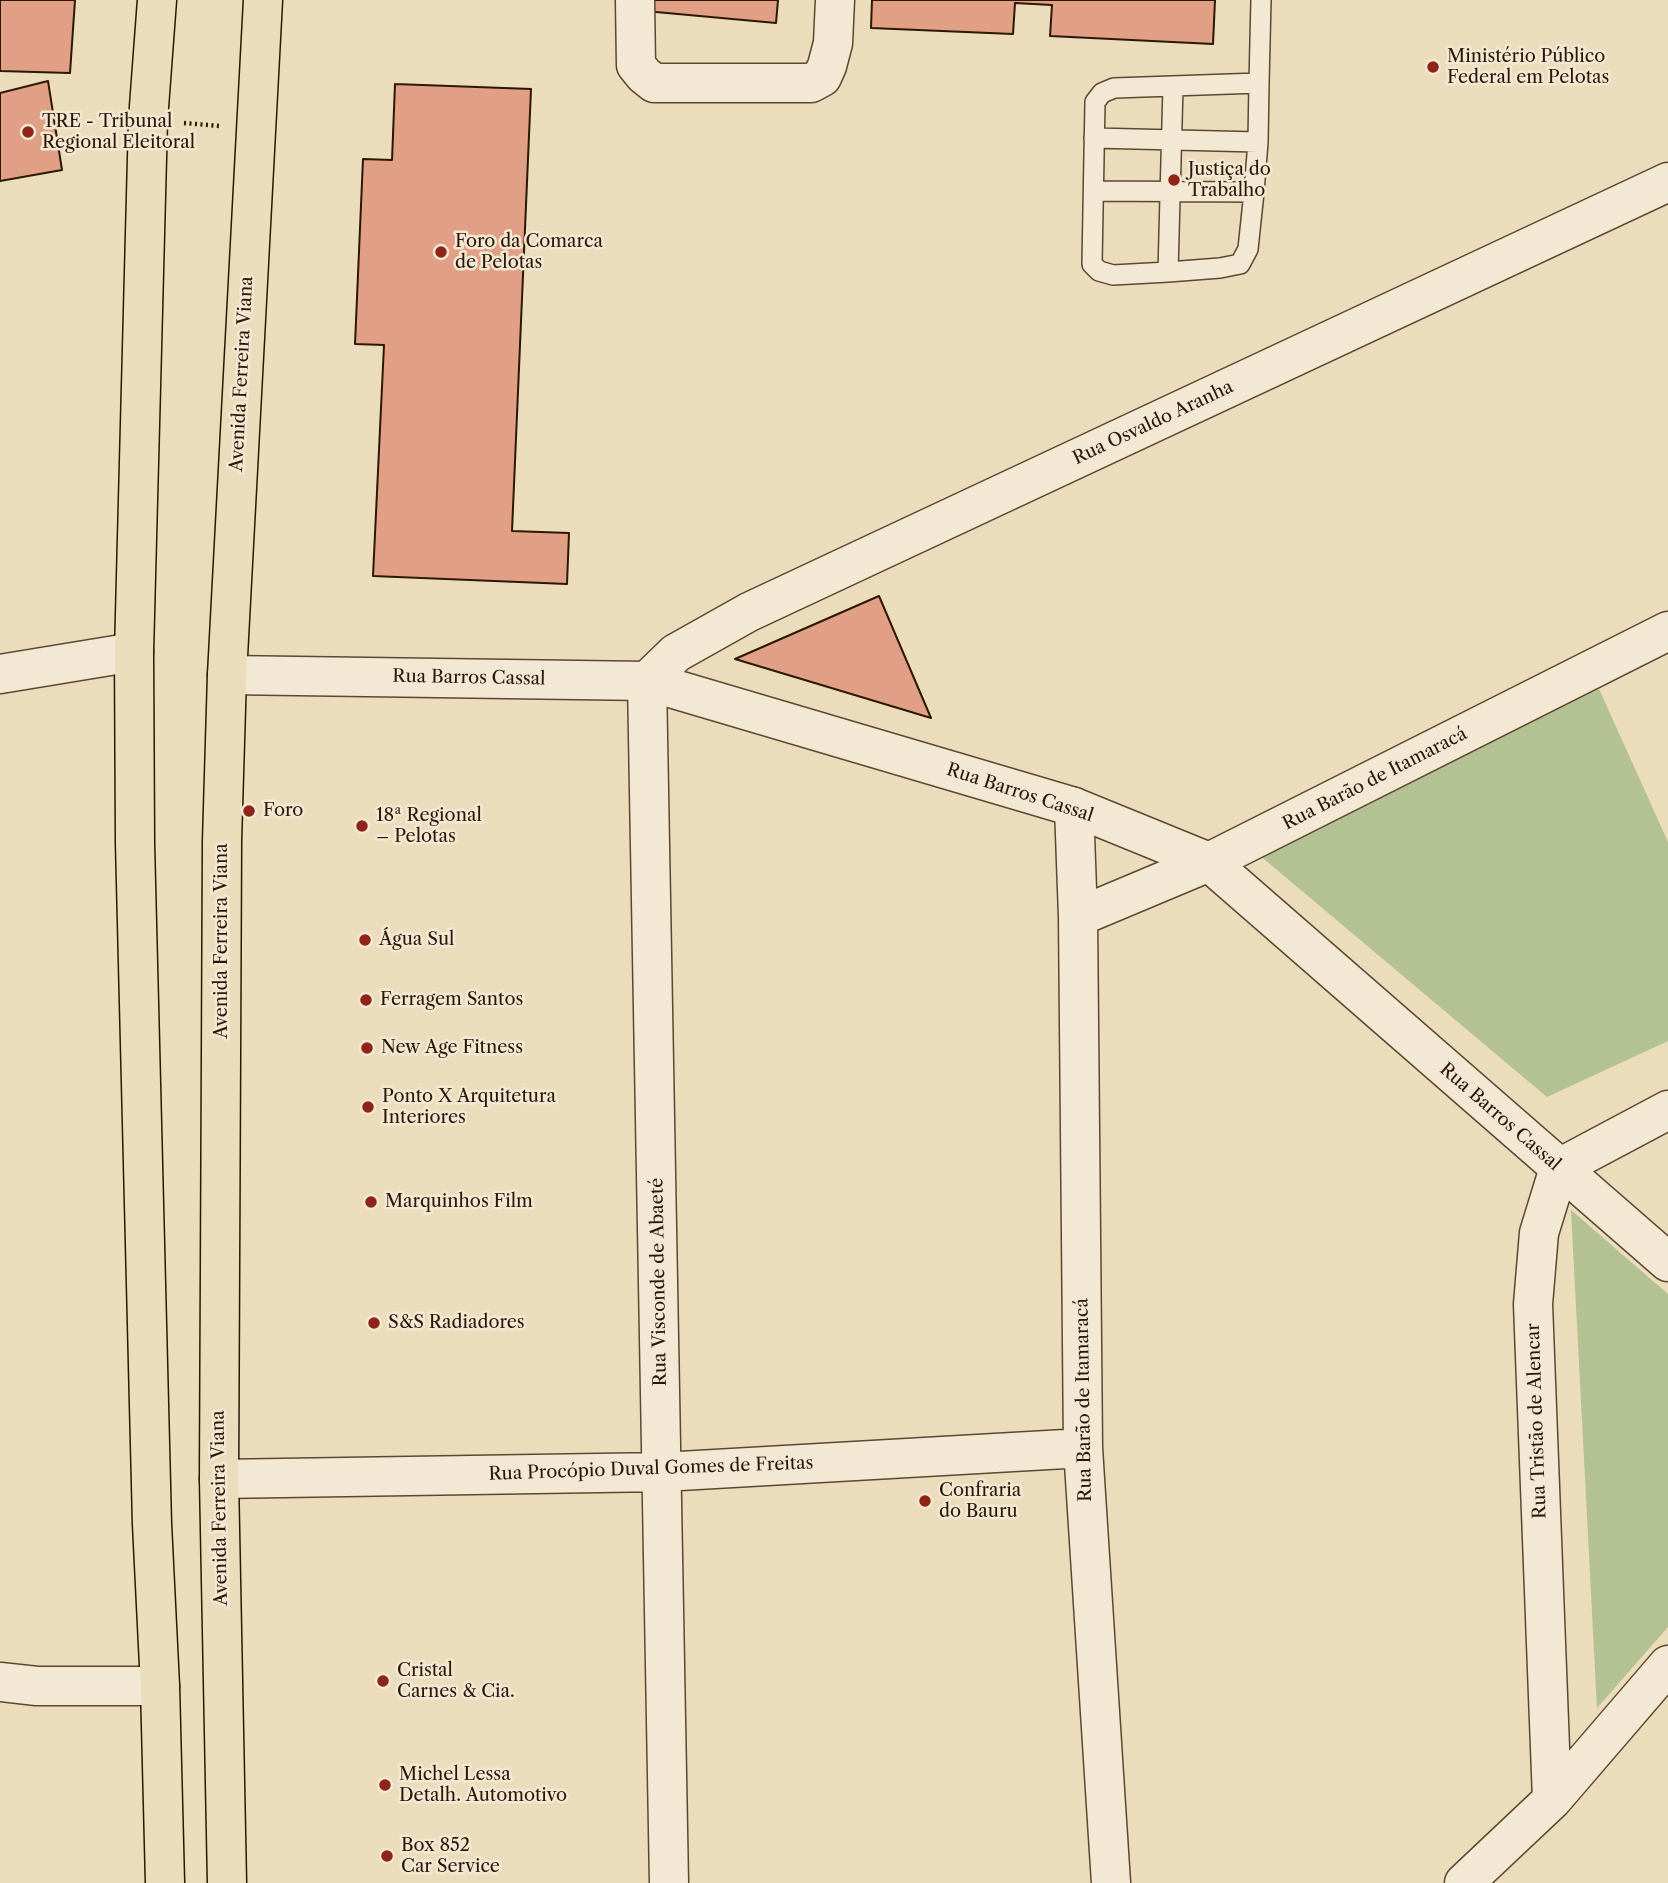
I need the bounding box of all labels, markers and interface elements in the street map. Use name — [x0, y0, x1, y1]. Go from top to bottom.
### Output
place label: Ministério Público Federal em Pelotas — [1447, 46, 1609, 88]
marker: Ministério Público Federal em Pelotas — [1425, 59, 1441, 75]
place label: TRE - Tribunal Regional Eleitoral — [42, 111, 195, 154]
marker: TRE - Tribunal Regional Eleitoral — [20, 124, 36, 140]
place label: Justiça do Trabalho — [1188, 159, 1271, 202]
marker: Justiça do Trabalho — [1166, 172, 1182, 188]
place label: Foro da Comarca de Pelotas — [455, 231, 603, 274]
marker: Foro da Comarca de Pelotas — [433, 244, 449, 260]
street label: Avenida Ferreira Viana — [226, 276, 258, 472]
street label: Rua Osvaldo Aranha — [1069, 376, 1237, 470]
street label: Rua Barros Cassal — [392, 666, 546, 690]
street label: Rua Barão de Itamaracá — [1279, 723, 1471, 835]
street label: Rua Barros Cassal — [944, 759, 1096, 827]
place label: Foro — [263, 800, 303, 822]
marker: Foro — [241, 803, 257, 819]
place label: 18ª Regional – Pelotas — [376, 805, 482, 848]
marker: 18ª Regional – Pelotas — [354, 818, 370, 834]
street label: Avenida Ferreira Viana — [211, 843, 233, 1039]
place label: Água Sul — [379, 929, 454, 951]
marker: Água Sul — [357, 932, 373, 948]
place label: Ferragem Santos — [380, 989, 523, 1011]
marker: Ferragem Santos — [358, 992, 374, 1008]
place label: New Age Fitness — [381, 1037, 523, 1059]
marker: New Age Fitness — [359, 1040, 375, 1056]
street label: Rua Barros Cassal — [1435, 1059, 1565, 1175]
place label: Ponto X Arquitetura Interiores — [382, 1086, 556, 1128]
marker: Ponto X Arquitetura Interiores — [360, 1099, 376, 1115]
street label: Rua Visconde de Abaeté — [646, 1178, 672, 1386]
place label: Marquinhos Film — [385, 1191, 533, 1213]
marker: Marquinhos Film — [363, 1194, 379, 1210]
street label: Rua Barão de Itamaracá — [1071, 1298, 1097, 1502]
place label: S&S Radiadores — [388, 1312, 525, 1334]
marker: S&S Radiadores — [366, 1315, 382, 1331]
street label: Rua Tristão de Alencar — [1523, 1323, 1551, 1519]
street label: Avenida Ferreira Viana — [207, 1410, 233, 1606]
street label: Rua Procópio Duval Gomes de Freitas — [488, 1453, 814, 1485]
place label: Confraria do Bauru — [939, 1480, 1021, 1522]
marker: Confraria do Bauru — [917, 1493, 933, 1509]
place label: Cristal Carnes & Cia. — [397, 1660, 515, 1702]
marker: Cristal Carnes & Cia. — [375, 1673, 391, 1689]
place label: Michel Lessa Detalh. Automotivo — [399, 1764, 567, 1806]
marker: Michel Lessa Detalh. Automotivo — [377, 1777, 393, 1793]
place label: Box 852 Car Service — [401, 1835, 500, 1878]
marker: Box 852 Car Service — [379, 1848, 395, 1864]

